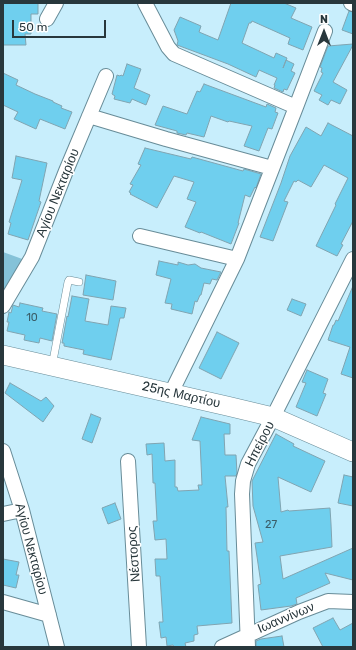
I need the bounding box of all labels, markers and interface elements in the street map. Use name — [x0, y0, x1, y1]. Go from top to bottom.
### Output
scale bar — [14, 12, 108, 38]
north arrow — [304, 12, 344, 52]
text: N — [320, 13, 328, 26]
text: 50 m — [19, 20, 47, 34]
street label: Αγίου Νεκταρίου — [33, 146, 83, 240]
house number: 10 — [26, 311, 38, 325]
street label: 25ης Μαρτίου — [140, 378, 222, 412]
street label: Ηπείρου — [242, 419, 278, 469]
street label: Αγίου Νεκταρίου — [11, 502, 51, 596]
house number: 27 — [265, 518, 277, 532]
street label: Νέστορος — [124, 525, 144, 583]
street label: Ιωαννίνων — [255, 599, 317, 637]

